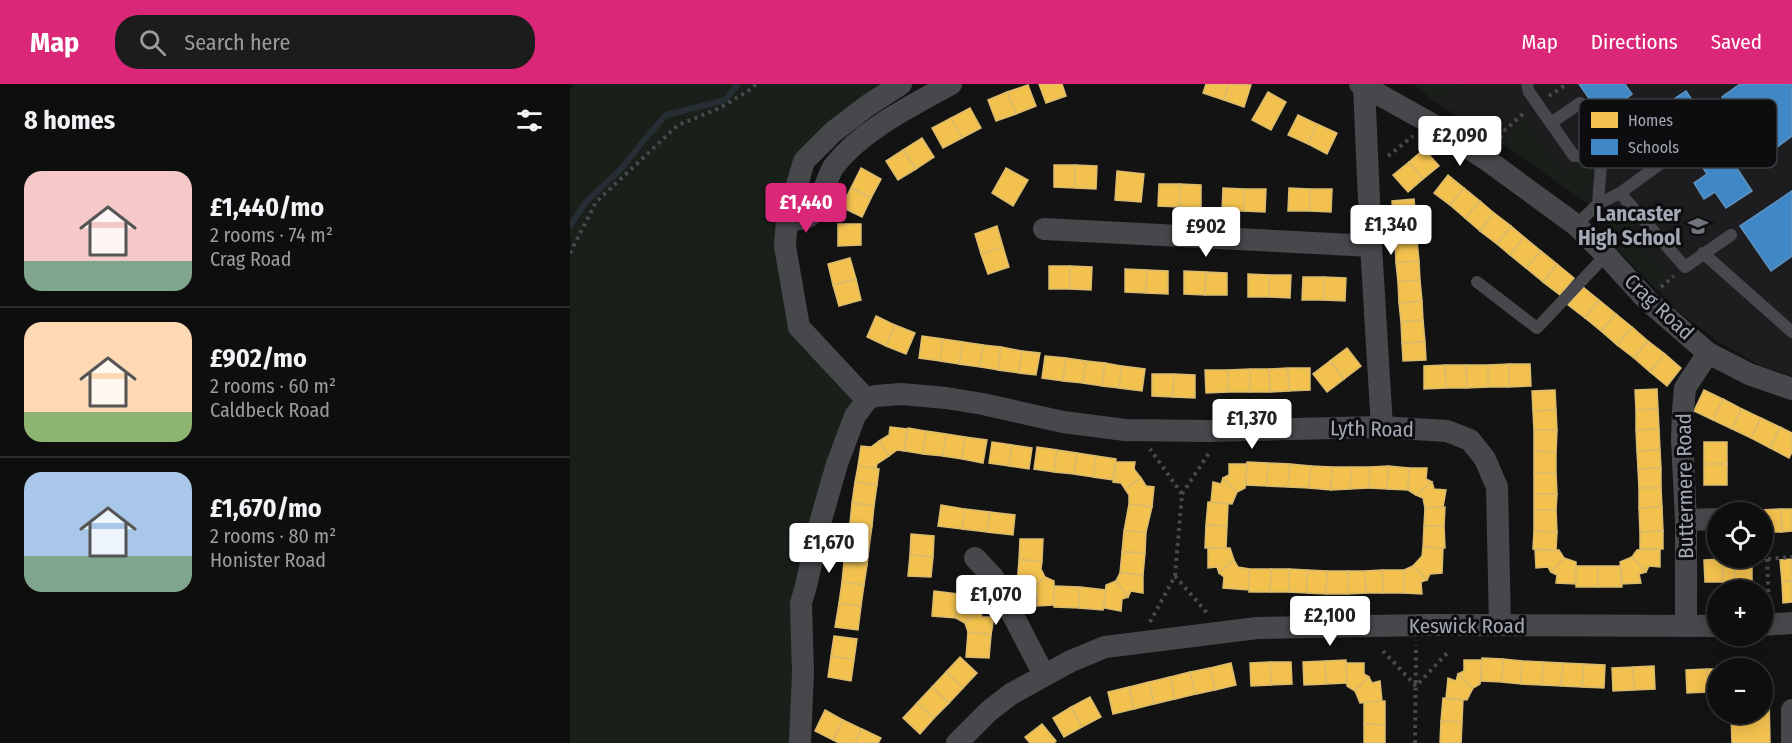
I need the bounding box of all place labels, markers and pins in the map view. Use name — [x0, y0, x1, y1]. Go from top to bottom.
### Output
pin: £2,090 — [1411, 116, 1509, 167]
pin: £1,440 — [757, 183, 855, 234]
place label: Lancaster High School — [1578, 201, 1681, 251]
pin: £1,340 — [1342, 205, 1440, 256]
pin: £902 — [1170, 207, 1242, 258]
school or university icon: Lancaster High School — [1686, 214, 1710, 238]
pin: £1,370 — [1203, 399, 1301, 450]
pin: £1,670 — [780, 523, 878, 574]
pin: £1,070 — [947, 575, 1045, 626]
pin: £2,100 — [1281, 596, 1379, 647]

